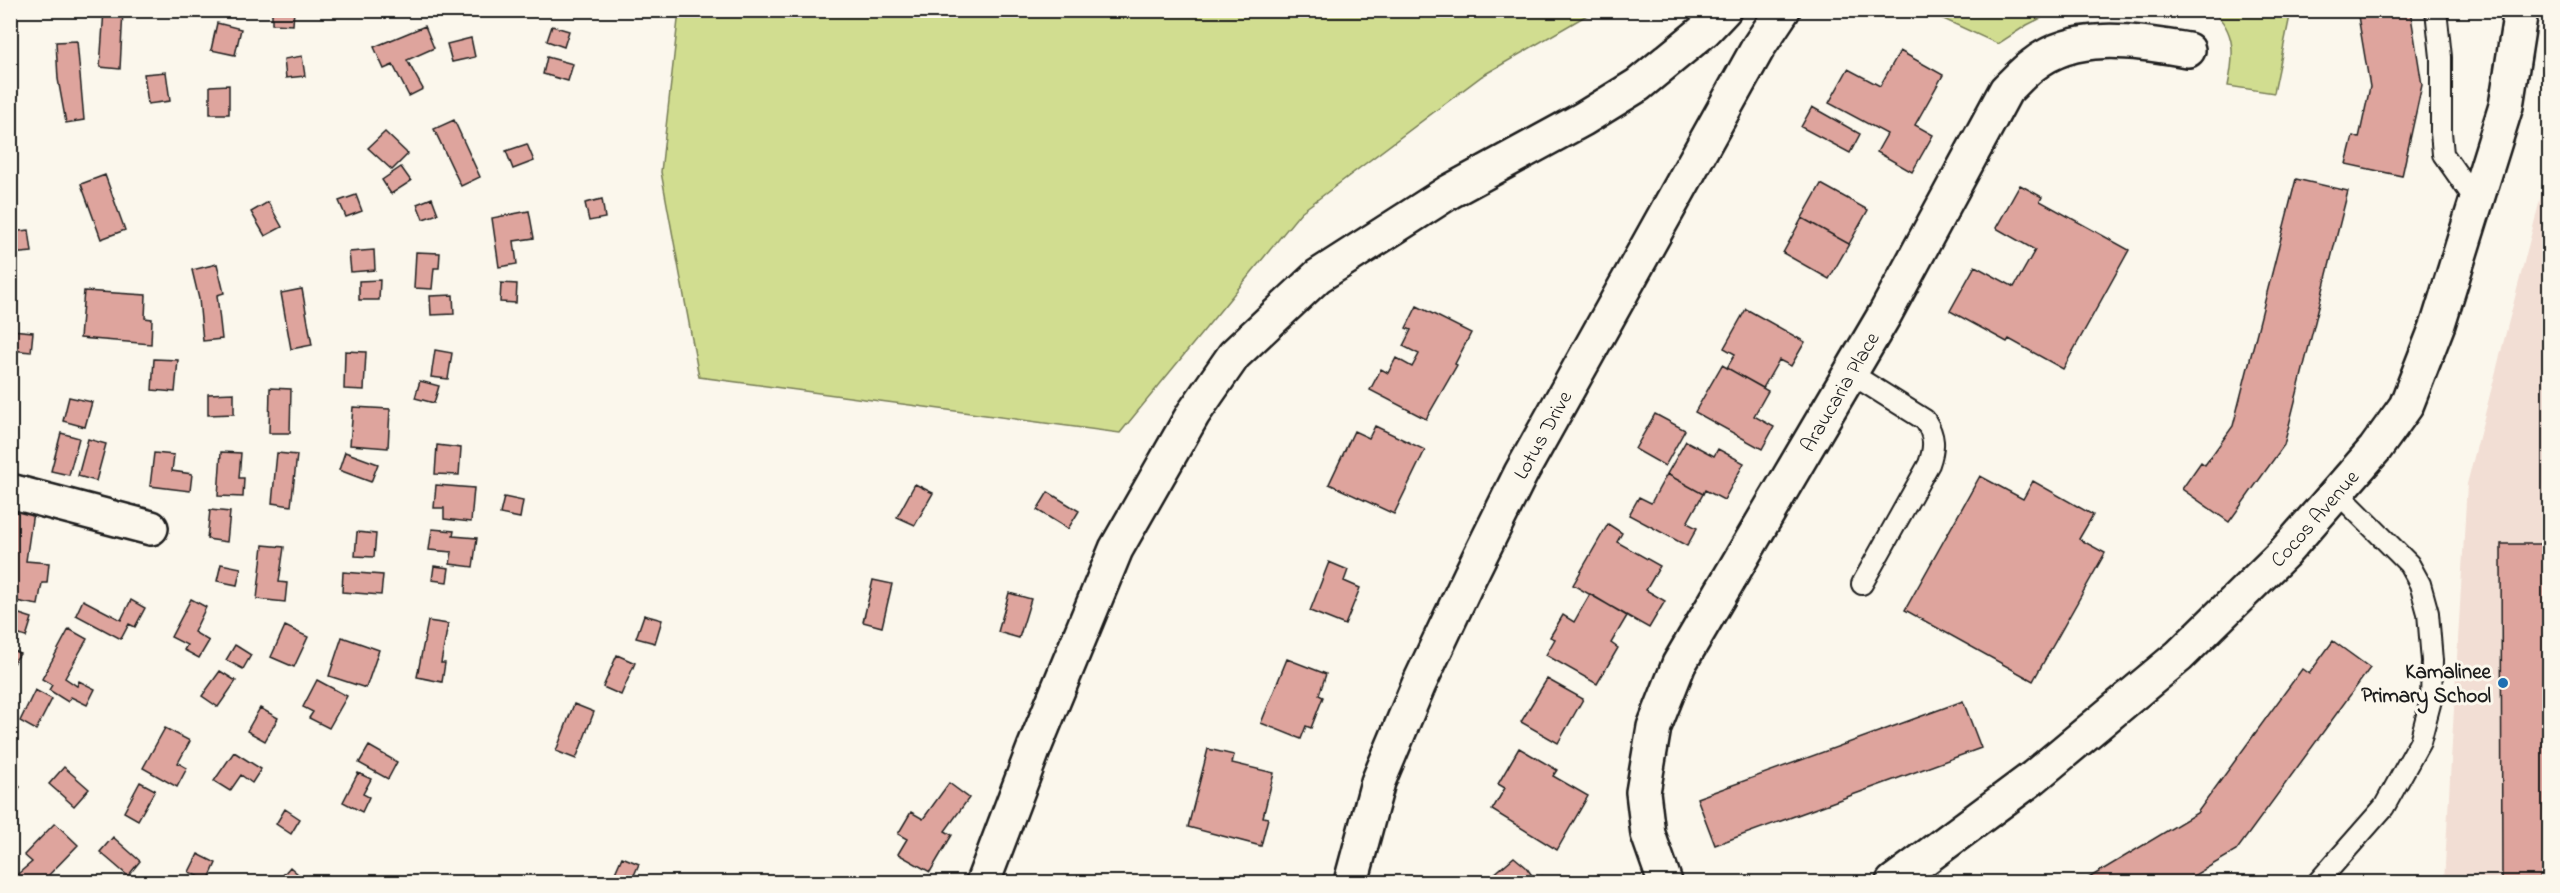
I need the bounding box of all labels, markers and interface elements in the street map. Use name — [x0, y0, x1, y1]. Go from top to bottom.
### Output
street label: Araucaria Place — [1794, 326, 1888, 458]
street label: Lotus Drive — [1507, 385, 1581, 485]
street label: Cocos Avenue — [2265, 463, 2368, 575]
place label: Kamalinee Primary School — [2361, 658, 2492, 714]
marker: Kamalinee Primary School — [2496, 676, 2510, 690]

